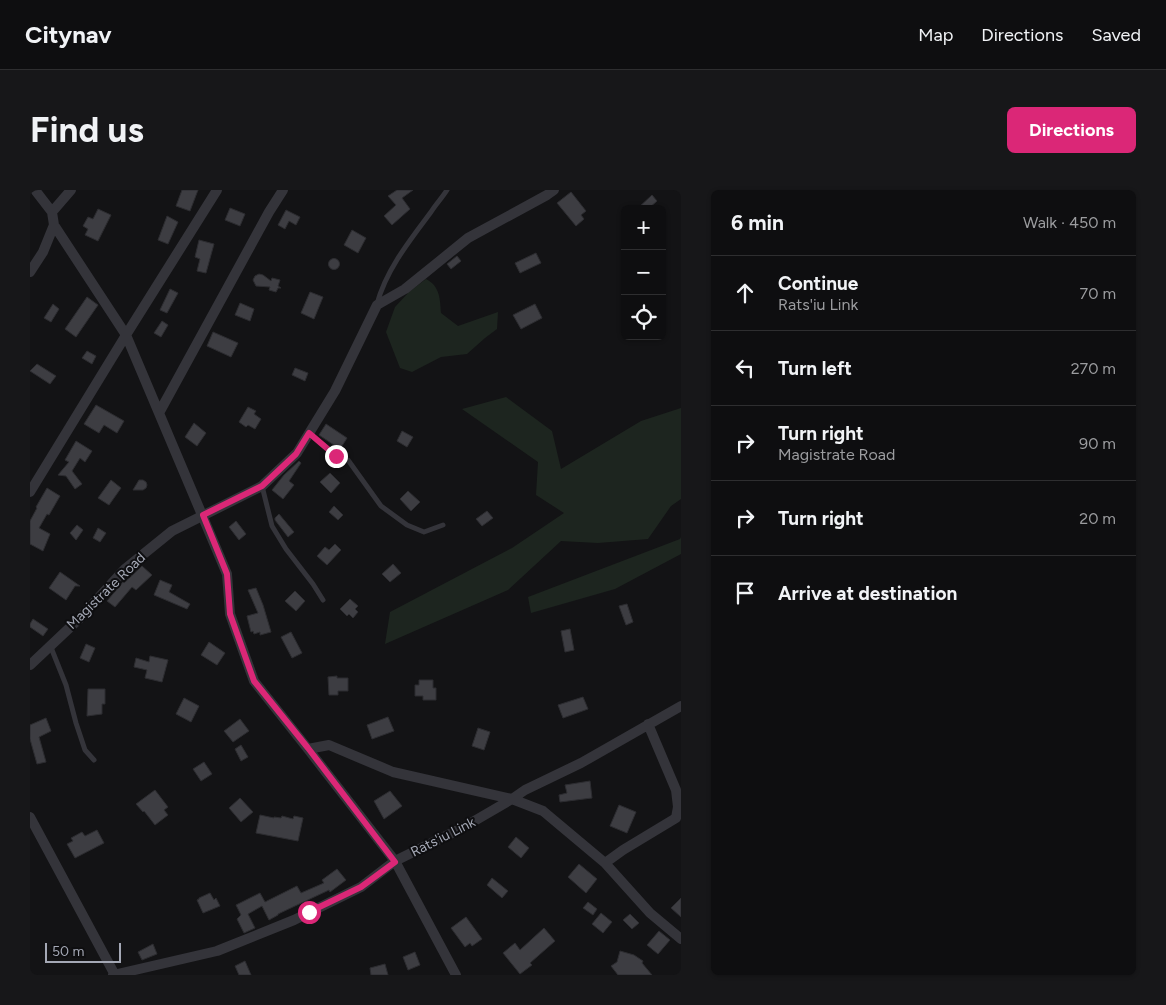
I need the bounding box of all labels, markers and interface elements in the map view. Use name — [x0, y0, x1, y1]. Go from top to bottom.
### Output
text: Citynav — [25, 20, 112, 49]
text: Map — [918, 24, 953, 46]
text: Directions — [981, 24, 1063, 46]
text: Saved — [1091, 24, 1141, 46]
button: Directions — [1007, 107, 1136, 153]
text: Find us — [30, 109, 144, 151]
map controls — [621, 205, 666, 340]
button: + — [621, 205, 666, 250]
text: 6 min — [731, 210, 784, 235]
text: Walk · 450 m — [1023, 213, 1116, 232]
button: − — [621, 250, 666, 295]
text: Continue — [778, 272, 858, 295]
icon: ahead — [731, 279, 759, 307]
text: 70 m — [1080, 284, 1116, 303]
button: locate — [621, 295, 666, 340]
text: Rats'iu Link — [778, 295, 858, 314]
icon: left — [731, 354, 759, 382]
text: Turn left — [778, 357, 852, 380]
text: 270 m — [1071, 359, 1116, 378]
text: Turn right — [778, 422, 864, 445]
icon: right — [731, 429, 759, 457]
text: 90 m — [1079, 434, 1116, 453]
route end — [325, 445, 348, 468]
text: Magistrate Road — [778, 445, 895, 464]
icon: right — [731, 504, 759, 532]
text: Turn right — [778, 507, 864, 530]
text: 20 m — [1079, 509, 1116, 528]
street label: Magistrate Road — [63, 549, 149, 633]
icon: arrive — [731, 579, 759, 607]
text: Arrive at destination — [778, 582, 957, 605]
street label: Rats'iu Link — [408, 813, 478, 861]
route start — [298, 901, 321, 924]
scale bar — [45, 940, 121, 963]
text: 50 m — [52, 943, 84, 960]

